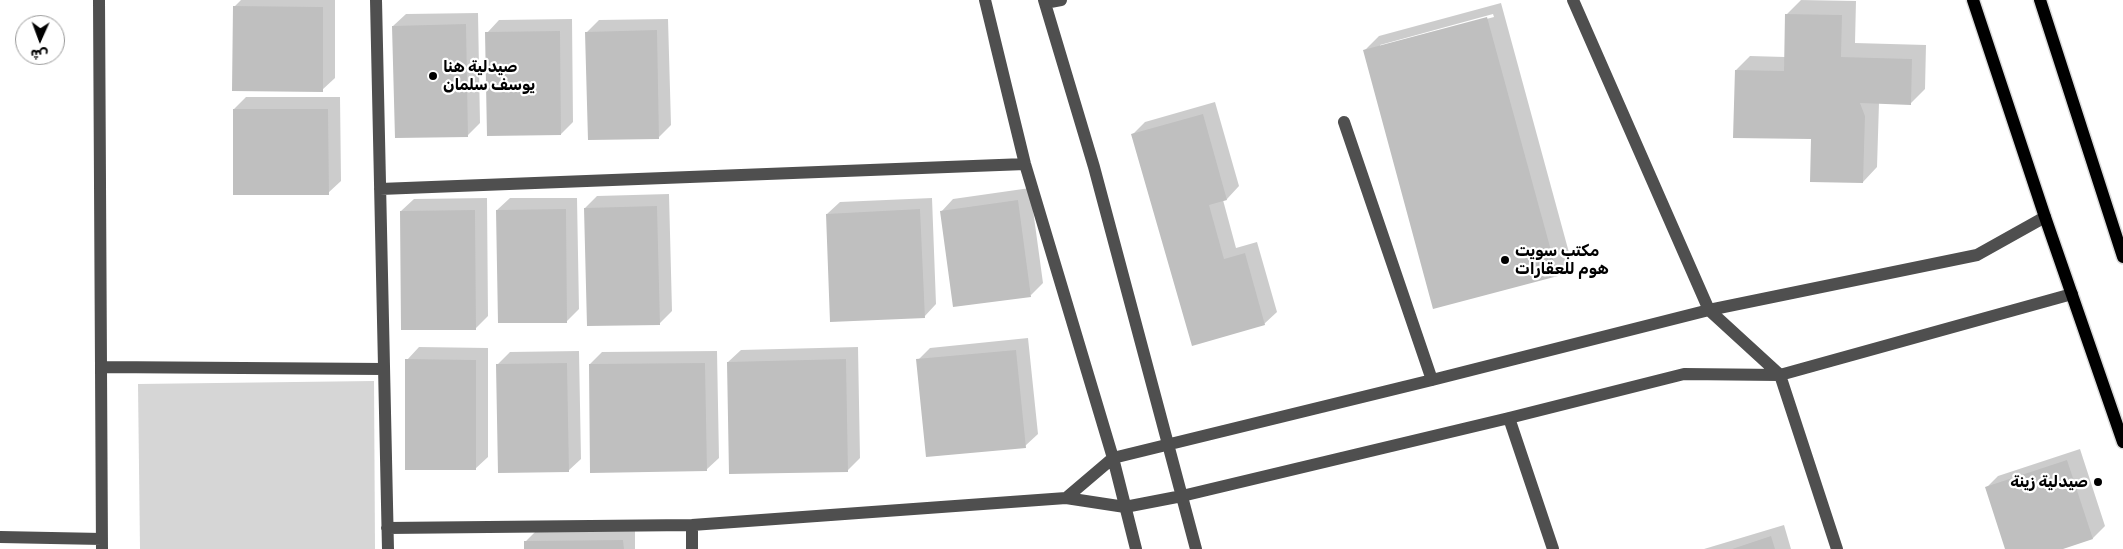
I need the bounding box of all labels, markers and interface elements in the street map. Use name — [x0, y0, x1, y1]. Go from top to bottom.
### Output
north arrow — [15, 15, 65, 65]
text: ش — [30, 46, 49, 63]
place label: صيدلية هنا يوسف سلمان — [443, 57, 535, 95]
marker: صيدلية هنا يوسف سلمان — [427, 70, 439, 82]
place label: مكتب سويت هوم للعقارات — [1515, 241, 1609, 279]
marker: مكتب سويت هوم للعقارات — [1499, 254, 1511, 266]
place label: صيدلية زينة — [2010, 472, 2088, 492]
marker: صيدلية زينة — [2092, 476, 2104, 488]

